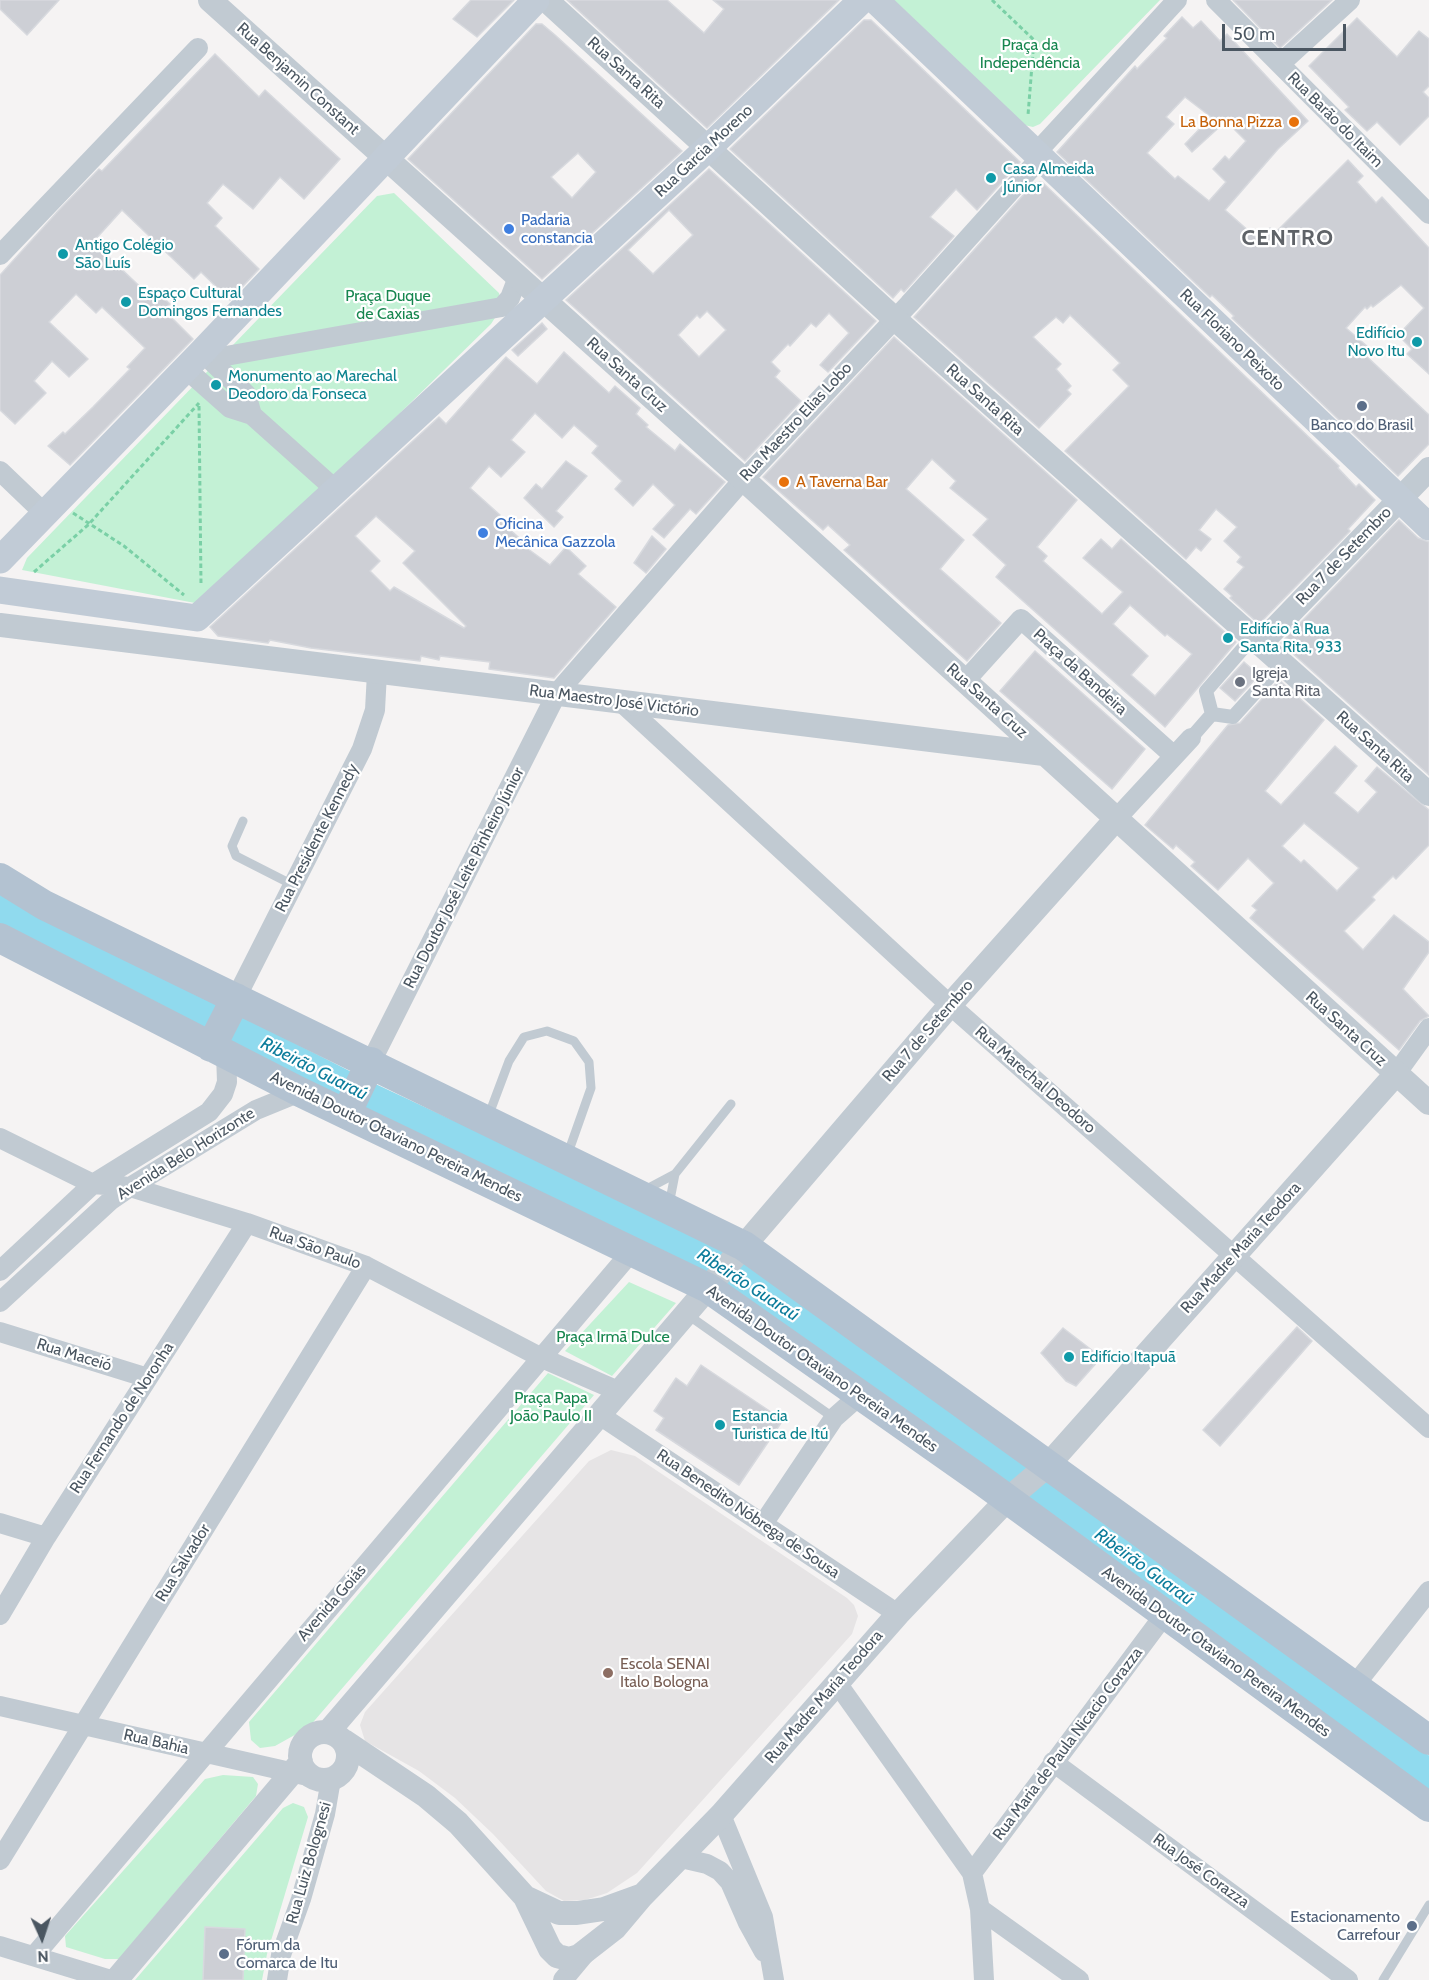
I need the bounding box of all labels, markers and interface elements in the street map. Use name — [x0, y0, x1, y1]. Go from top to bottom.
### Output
scale bar — [1225, 12, 1350, 50]
street label: Rua Benjamin Constant — [233, 19, 363, 139]
text: 50 m — [1233, 23, 1275, 45]
street label: Rua Santa Rita — [583, 33, 669, 113]
park label: Praça da Independência — [980, 35, 1080, 73]
street label: Rua Barão do Itaim — [1283, 68, 1387, 172]
street label: Rua Garcia Moreno — [651, 101, 757, 201]
place label: La Bonna Pizza — [1180, 112, 1282, 132]
marker: La Bonna Pizza — [1287, 115, 1301, 129]
place label: Casa Almeida Júnior — [1003, 159, 1094, 197]
marker: Casa Almeida Júnior — [984, 171, 998, 185]
place label: Padaria constancia — [521, 210, 593, 248]
marker: Padaria constancia — [502, 222, 516, 236]
district label: CENTRO — [1241, 226, 1335, 252]
place label: Antigo Colégio São Luís — [75, 235, 174, 273]
marker: Antigo Colégio São Luís — [56, 247, 70, 261]
place label: Espaço Cultural Domingos Fernandes — [138, 283, 282, 321]
street label: Rua Floriano Peixoto — [1176, 285, 1288, 395]
park label: Praça Duque de Caxias — [345, 286, 431, 324]
marker: Espaço Cultural Domingos Fernandes — [119, 295, 133, 309]
place label: Edifício Novo Itu — [1347, 323, 1405, 361]
street label: Rua Santa Cruz — [583, 334, 671, 416]
marker: Edifício Novo Itu — [1410, 335, 1424, 349]
street label: Rua Maestro Elias Lobo — [736, 359, 856, 485]
street label: Rua Santa Rita — [942, 360, 1028, 440]
place label: Monumento ao Marechal Deodoro da Fonseca — [228, 366, 397, 404]
marker: Monumento ao Marechal Deodoro da Fonseca — [209, 378, 223, 392]
marker: Banco do Brasil — [1355, 399, 1369, 413]
place label: Banco do Brasil — [1311, 415, 1413, 435]
place label: A Taverna Bar — [796, 472, 888, 492]
marker: A Taverna Bar — [777, 475, 791, 489]
street label: Rua 7 de Setembro — [1292, 503, 1396, 609]
place label: Oficina Mecânica Gazzola — [495, 514, 615, 552]
marker: Oficina Mecânica Gazzola — [476, 526, 490, 540]
place label: Edifício à Rua Santa Rita, 933 — [1240, 619, 1342, 657]
street label: Praça da Bandeira — [1029, 625, 1131, 719]
marker: Edifício à Rua Santa Rita, 933 — [1221, 631, 1235, 645]
street label: Rua Santa Cruz — [943, 660, 1031, 742]
place label: Igreja Santa Rita — [1252, 663, 1321, 701]
marker: Igreja Santa Rita — [1233, 675, 1247, 689]
street label: Rua Maestro José Victório — [528, 681, 700, 721]
street label: Rua Santa Rita — [1332, 707, 1418, 787]
street label: Rua Presidente Kennedy — [271, 761, 363, 915]
street label: Rua Doutor José Leite Pinheiro Júnior — [400, 764, 528, 992]
street label: Rua 7 de Setembro — [878, 976, 978, 1086]
street label: Rua Santa Cruz — [1302, 988, 1390, 1070]
street label: Rua Marechal Deodoro — [971, 1022, 1099, 1138]
water label: Ribeirão Guaraú — [257, 1033, 371, 1105]
street label: Avenida Doutor Otaviano Pereira Mendes — [267, 1067, 525, 1207]
street label: Avenida Belo Horizonte — [114, 1104, 258, 1204]
street label: Rua Madre Maria Teodora — [1177, 1178, 1305, 1318]
street label: Rua São Paulo — [267, 1223, 363, 1273]
water label: Ribeirão Guaraú — [693, 1244, 803, 1326]
street label: Avenida Doutor Otaviano Pereira Mendes — [703, 1281, 941, 1457]
park label: Praça Irmã Dulce — [556, 1327, 670, 1347]
street label: Rua Maceió — [34, 1335, 114, 1375]
street label: Rua Fernando de Noronha — [66, 1339, 178, 1497]
place label: Edifício Itapuã — [1081, 1347, 1176, 1367]
marker: Edifício Itapuã — [1062, 1350, 1076, 1364]
park label: Praça Papa João Paulo II — [510, 1388, 592, 1426]
place label: Estancia Turistica de Itú — [732, 1406, 828, 1444]
marker: Estancia Turistica de Itú — [713, 1418, 727, 1432]
street label: Rua Benedito Nóbrega de Sousa — [653, 1446, 843, 1582]
street label: Rua Salvador — [152, 1521, 214, 1605]
water label: Ribeirão Guaraú — [1090, 1524, 1198, 1610]
street label: Avenida Goiás — [294, 1561, 370, 1645]
street label: Avenida Doutor Otaviano Pereira Mendes — [1098, 1563, 1334, 1741]
street label: Rua Madre Maria Teodora — [761, 1627, 887, 1767]
street label: Rua Maria de Paula Nicacio Corazza — [989, 1644, 1147, 1844]
place label: Escola SENAI Italo Bologna — [620, 1654, 710, 1692]
marker: Escola SENAI Italo Bologna — [601, 1666, 615, 1680]
street label: Rua Bahia — [122, 1725, 190, 1759]
street label: Rua Luiz Bolognesi — [282, 1800, 336, 1926]
street label: Rua José Corazza — [1149, 1830, 1253, 1912]
place label: Estacionamento Carrefour — [1290, 1907, 1400, 1945]
north arrow — [12, 1908, 72, 1968]
marker: Estacionamento Carrefour — [1405, 1919, 1419, 1933]
place label: Fórum da Comarca de Itu — [236, 1935, 338, 1973]
text: N — [37, 1947, 49, 1966]
marker: Fórum da Comarca de Itu — [217, 1947, 231, 1961]

